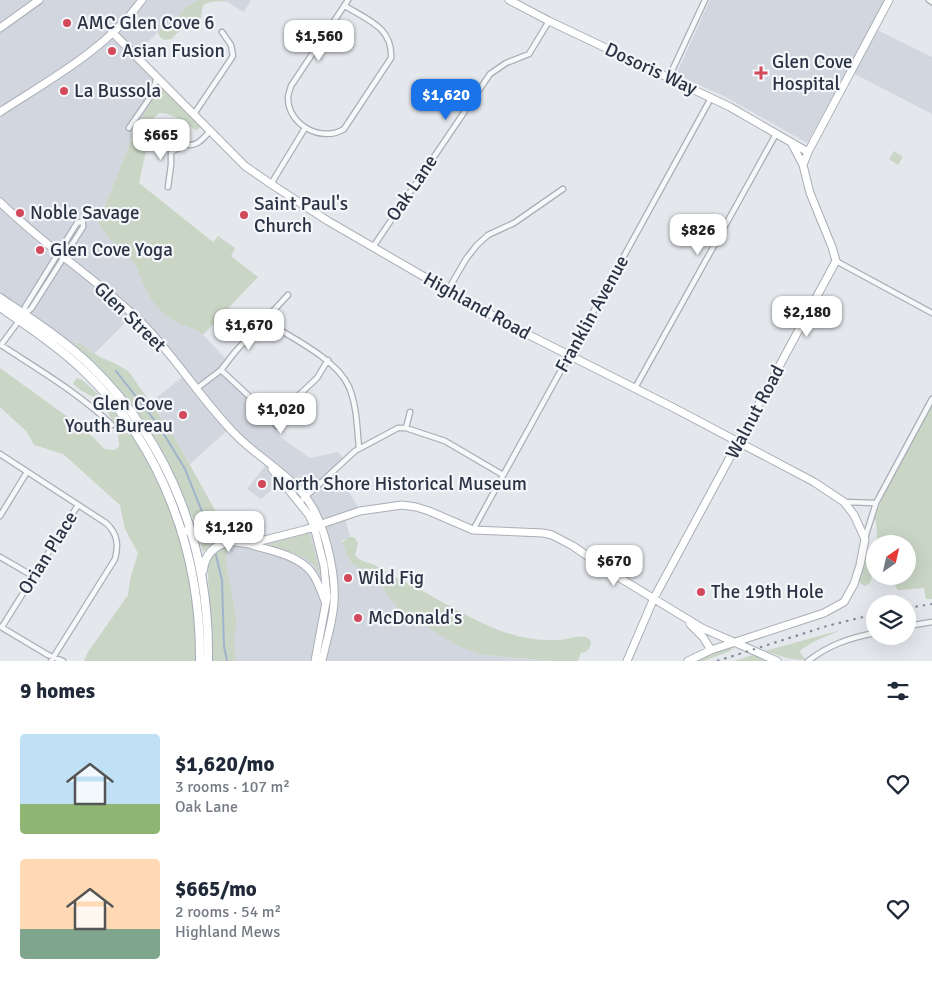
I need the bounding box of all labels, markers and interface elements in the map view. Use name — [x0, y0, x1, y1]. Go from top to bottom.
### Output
place label: AMC Glen Cove 6 — [77, 11, 215, 35]
marker: AMC Glen Cove 6 — [61, 17, 73, 29]
pin: $1,560 — [278, 20, 360, 62]
text: $1,560 — [295, 26, 343, 46]
street label: Dosoris Way — [601, 37, 701, 101]
place label: Asian Fusion — [122, 39, 225, 63]
marker: Asian Fusion — [106, 45, 118, 57]
place label: Glen Cove Hospital — [772, 50, 853, 96]
marker: Glen Cove Hospital — [754, 66, 768, 80]
pin: $1,620 — [405, 78, 487, 121]
place label: La Bussola — [74, 79, 161, 103]
marker: La Bussola — [58, 85, 70, 97]
text: $1,620 — [422, 85, 470, 105]
pin: $665 — [131, 119, 191, 161]
text: $665 — [144, 125, 178, 145]
street label: Oak Lane — [381, 150, 443, 226]
place label: Saint Paul's Church — [254, 192, 348, 238]
place label: Noble Savage — [30, 201, 140, 225]
marker: Noble Savage — [14, 207, 26, 219]
marker: Saint Paul's Church — [238, 209, 250, 221]
pin: $826 — [668, 214, 728, 256]
text: $826 — [681, 220, 715, 240]
place label: Glen Cove Yoga — [50, 238, 173, 262]
marker: Glen Cove Yoga — [34, 244, 46, 256]
street label: Franklin Avenue — [550, 251, 634, 377]
street label: Highland Road — [419, 267, 535, 345]
street label: Glen Street — [89, 277, 171, 358]
pin: $2,180 — [766, 296, 848, 338]
text: $2,180 — [783, 302, 831, 322]
pin: $1,670 — [208, 308, 290, 351]
text: $1,670 — [225, 315, 273, 335]
street label: Walnut Road — [720, 361, 790, 463]
place label: Glen Cove Youth Bureau — [65, 392, 173, 438]
pin: $1,020 — [240, 392, 322, 435]
text: $1,020 — [257, 399, 305, 419]
marker: Glen Cove Youth Bureau — [177, 409, 189, 421]
place label: North Shore Historical Museum — [272, 472, 527, 496]
marker: North Shore Historical Museum — [256, 478, 268, 490]
street label: Orian Place — [13, 507, 83, 599]
pin: $1,120 — [188, 510, 270, 553]
text: $1,120 — [205, 517, 253, 537]
north arrow — [866, 535, 916, 585]
map controls — [866, 535, 916, 645]
pin: $670 — [584, 544, 644, 587]
text: $670 — [597, 551, 631, 571]
place label: Wild Fig — [358, 566, 424, 590]
marker: Wild Fig — [342, 572, 354, 584]
place label: The 19th Hole — [711, 580, 824, 604]
marker: The 19th Hole — [695, 586, 707, 598]
button: layers — [866, 595, 916, 645]
place label: McDonald's — [368, 606, 462, 630]
marker: McDonald's — [352, 612, 364, 624]
icon: filters — [884, 677, 912, 705]
text: 9 homes — [20, 678, 95, 704]
text: $1,620/mo — [175, 751, 274, 777]
icon: home — [60, 754, 120, 814]
icon: heart — [884, 770, 912, 798]
text: 3 rooms · 107 m² — [175, 777, 290, 797]
text: Oak Lane — [175, 797, 238, 817]
text: $665/mo — [175, 876, 257, 902]
icon: home — [60, 879, 120, 939]
icon: heart — [884, 895, 912, 923]
text: 2 rooms · 54 m² — [175, 902, 281, 922]
text: Highland Mews — [175, 922, 280, 942]

